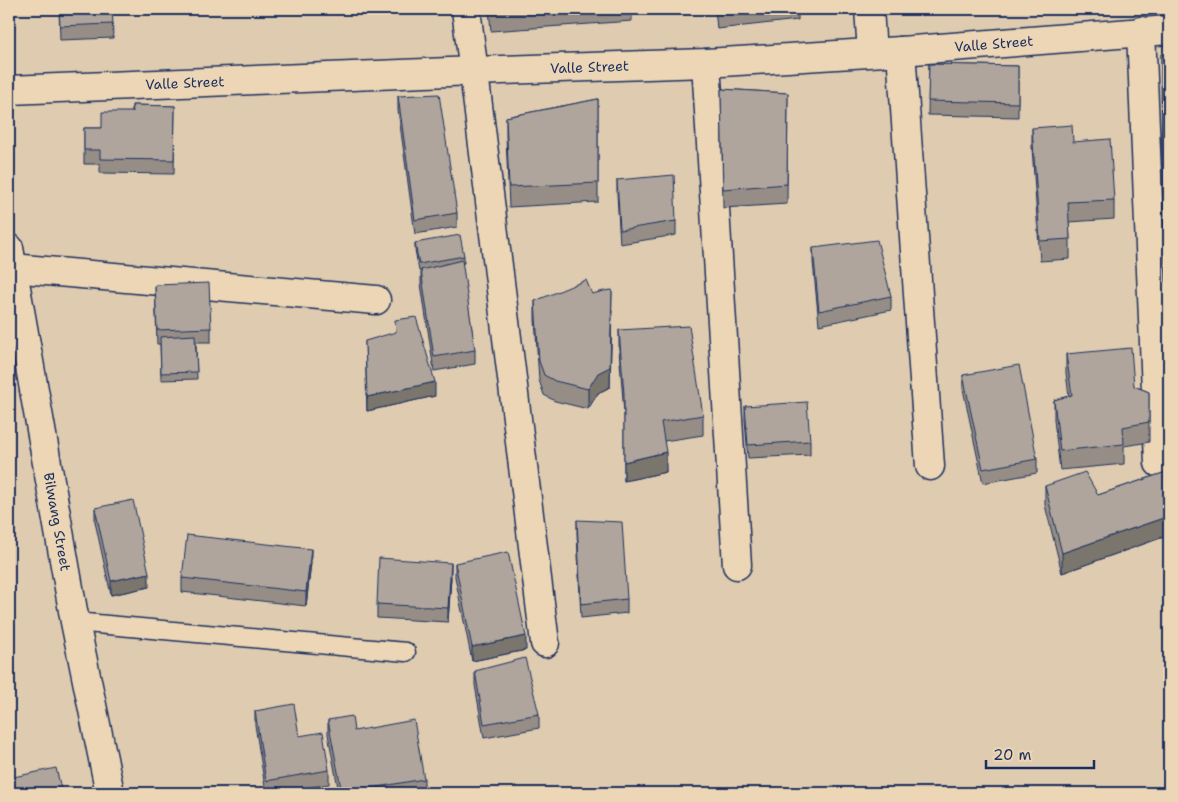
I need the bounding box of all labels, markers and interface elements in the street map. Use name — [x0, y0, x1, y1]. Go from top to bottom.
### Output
street label: Valle Street — [954, 32, 1034, 56]
street label: Valle Street — [550, 57, 629, 77]
street label: Valle Street — [145, 72, 225, 93]
street label: Bilwang Street — [40, 471, 75, 573]
scale bar — [986, 737, 1093, 769]
text: 20 m — [993, 745, 1032, 765]

